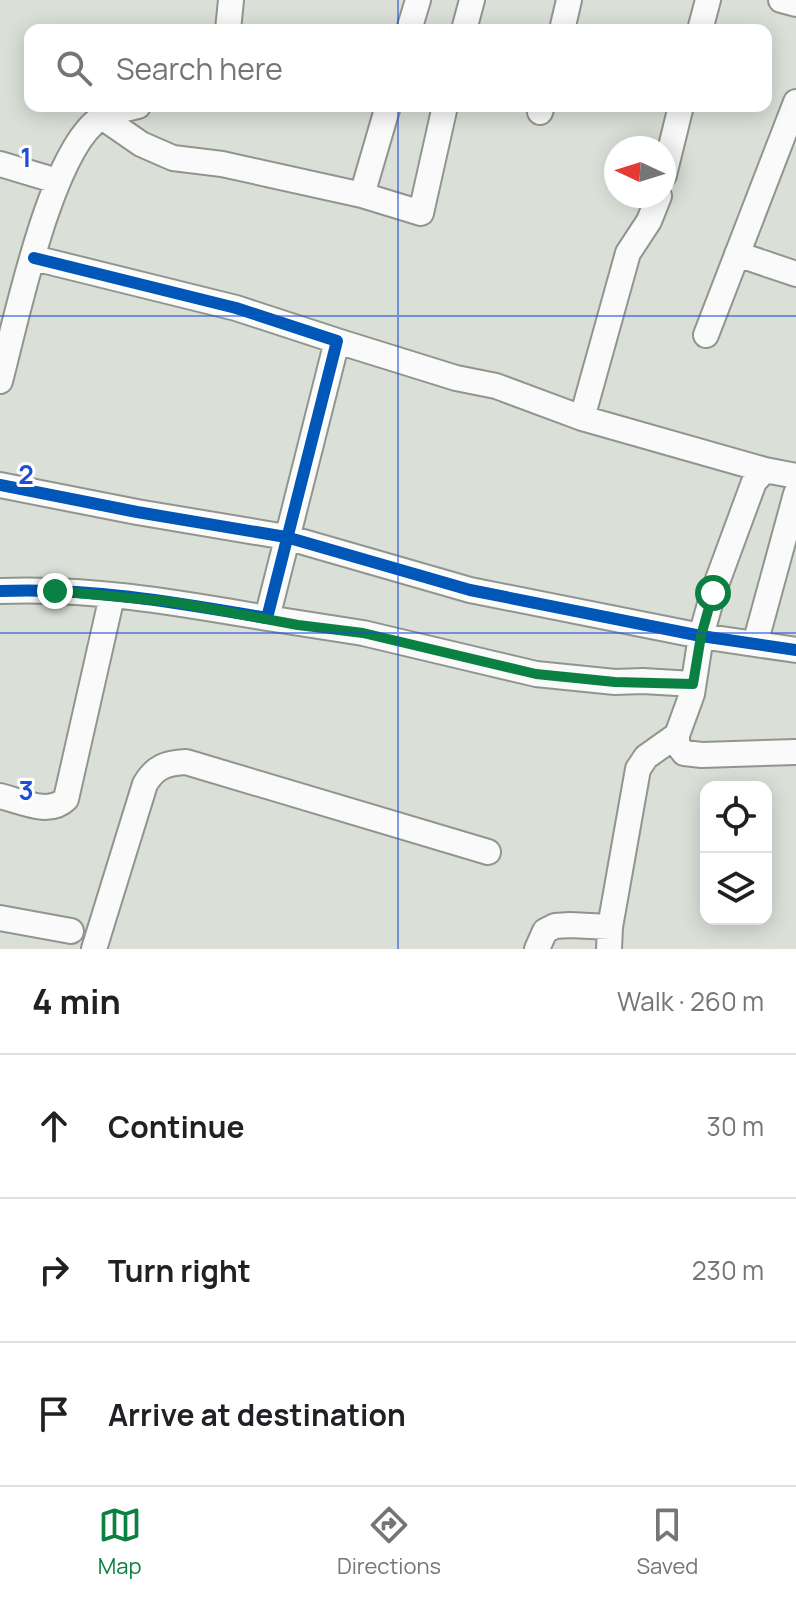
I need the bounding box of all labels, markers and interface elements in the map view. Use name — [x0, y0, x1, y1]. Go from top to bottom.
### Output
search box — [24, 24, 772, 112]
icon: search — [52, 46, 96, 90]
text: Search here — [116, 48, 283, 89]
north arrow — [604, 136, 676, 208]
text: 1 — [20, 139, 32, 175]
text: 2 — [18, 456, 34, 492]
route end — [37, 573, 73, 609]
route start — [695, 575, 731, 611]
text: 3 — [18, 772, 34, 808]
map controls — [700, 781, 772, 925]
button: locate — [700, 781, 772, 853]
button: layers — [700, 853, 772, 925]
text: 4 min — [32, 978, 121, 1024]
text: Walk · 260 m — [617, 983, 764, 1019]
icon: ahead — [32, 1104, 76, 1148]
text: Continue — [108, 1106, 244, 1147]
text: 30 m — [707, 1108, 764, 1144]
icon: right — [32, 1248, 76, 1292]
text: Turn right — [108, 1250, 251, 1291]
text: 230 m — [692, 1252, 764, 1288]
icon: arrive — [32, 1392, 76, 1436]
text: Arrive at destination — [108, 1394, 406, 1435]
tab: Map — [98, 1503, 142, 1581]
tab: Directions — [337, 1503, 441, 1581]
tab: Saved — [636, 1503, 698, 1581]

